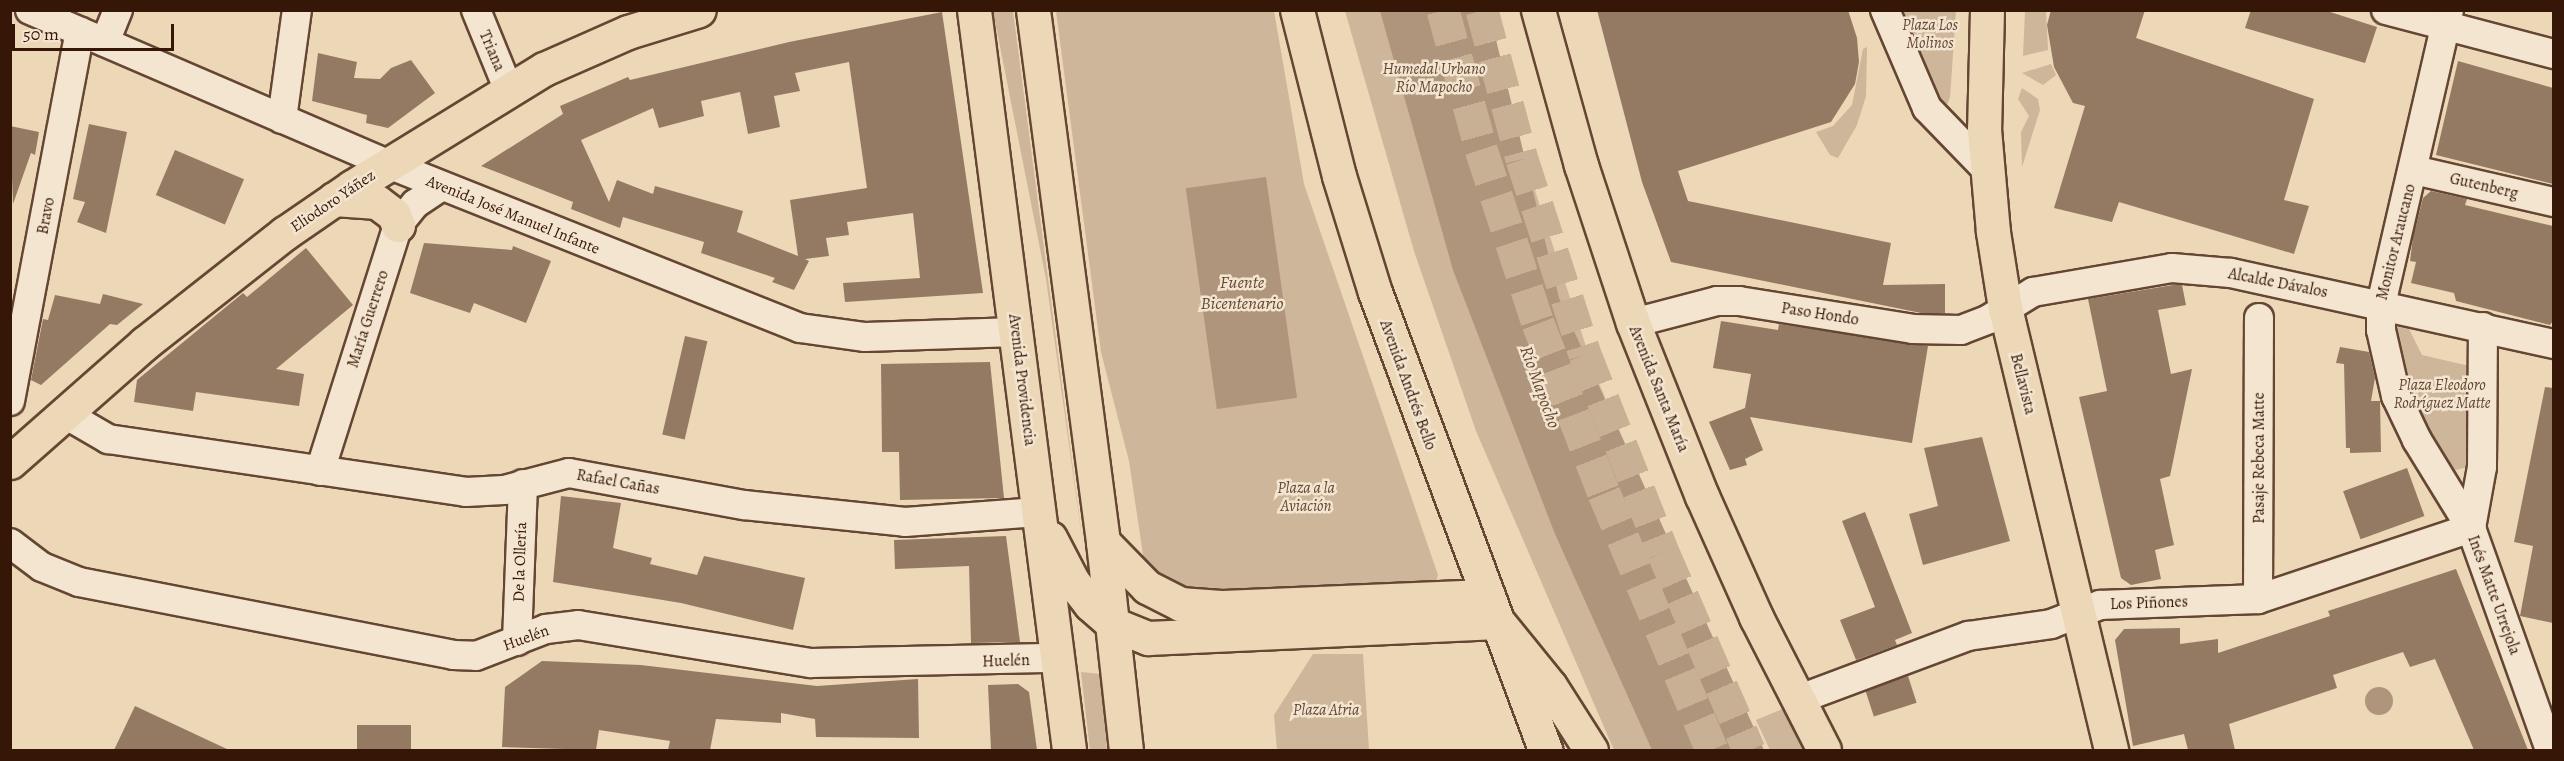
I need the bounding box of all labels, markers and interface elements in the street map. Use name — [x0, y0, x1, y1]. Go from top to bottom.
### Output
scale bar — [15, 12, 177, 50]
park label: Plaza Los Molinos — [1902, 15, 1958, 53]
text: 50 m — [23, 22, 59, 46]
street label: Triana — [475, 28, 509, 74]
park label: Humedal Urbano Río Mapocho — [1383, 59, 1485, 97]
street label: Eliodoro Yáñez — [287, 166, 379, 236]
street label: Gutenberg — [2448, 169, 2520, 203]
street label: Avenida José Manuel Infante — [423, 171, 603, 259]
street label: Monitor Araucano — [2372, 182, 2420, 302]
street label: Bravo — [33, 196, 59, 236]
street label: Alcalde Dávalos — [2227, 264, 2329, 302]
street label: María Guerrero — [343, 268, 393, 370]
water label: Fuente Bicentenario — [1200, 272, 1284, 314]
street label: Paso Hondo — [1780, 298, 1860, 330]
street label: Avenida Providencia — [1004, 313, 1040, 447]
street label: Avenida Andrés Bello — [1376, 317, 1440, 453]
street label: Avenida Santa María — [1625, 323, 1693, 455]
water label: Río Mapocho — [1515, 343, 1565, 431]
street label: Bellavista — [2006, 351, 2040, 417]
park label: Plaza Eleodoro Rodríguez Matte — [2393, 375, 2491, 413]
street label: Pasaje Rebeca Matte — [2249, 392, 2269, 524]
street label: Rafael Cañas — [575, 465, 661, 499]
park label: Plaza a la Aviación — [1277, 478, 1335, 516]
street label: De la Ollería — [509, 522, 531, 602]
street label: Inés Matte Urrejola — [2463, 532, 2525, 658]
street label: Los Piñones — [2110, 592, 2188, 614]
street label: Huelén — [500, 621, 552, 655]
street label: Huelén — [982, 651, 1030, 671]
park label: Plaza Atria — [1293, 700, 1359, 720]

